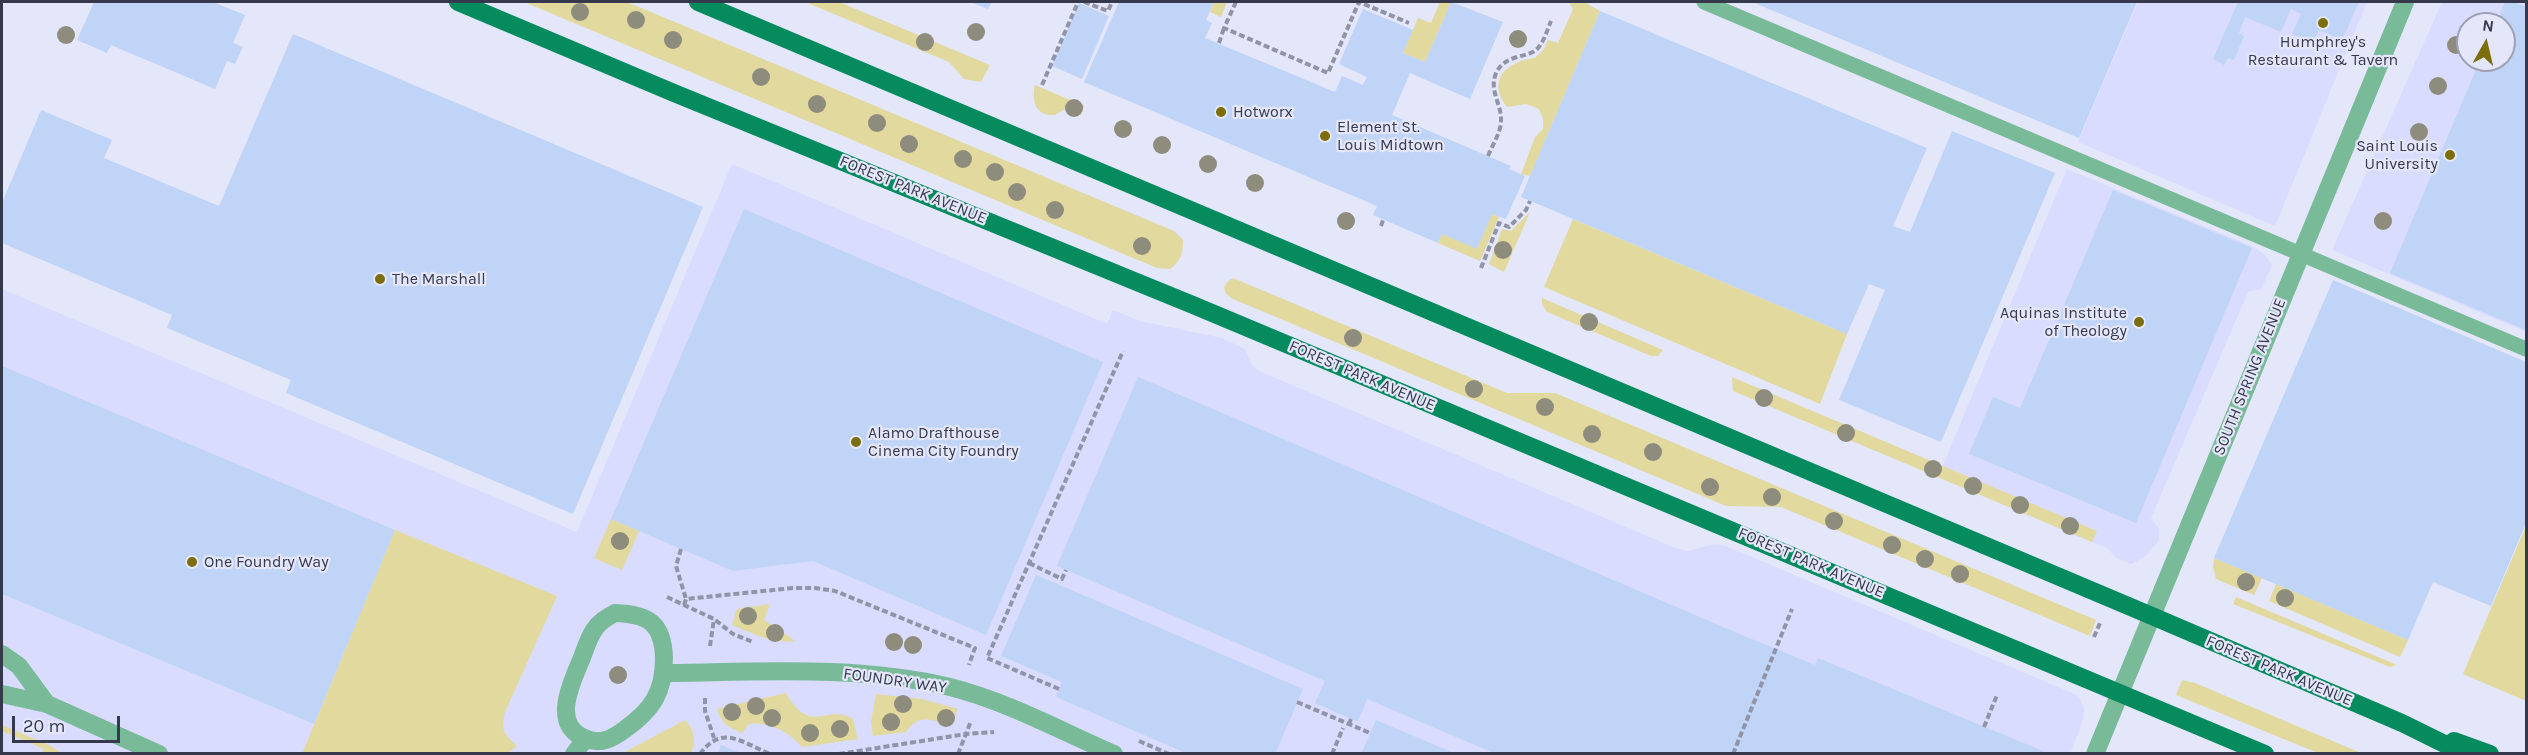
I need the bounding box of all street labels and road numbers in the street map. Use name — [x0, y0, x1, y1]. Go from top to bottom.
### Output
street label: FOREST PARK AVENUE — [837, 152, 989, 228]
street label: SOUTH SPRING AVENUE — [2210, 296, 2290, 458]
street label: FOREST PARK AVENUE — [1286, 337, 1438, 415]
street label: FOREST PARK AVENUE — [1735, 524, 1887, 602]
street label: FOREST PARK AVENUE — [2203, 632, 2355, 710]
street label: FOUNDRY WAY — [842, 664, 948, 698]

